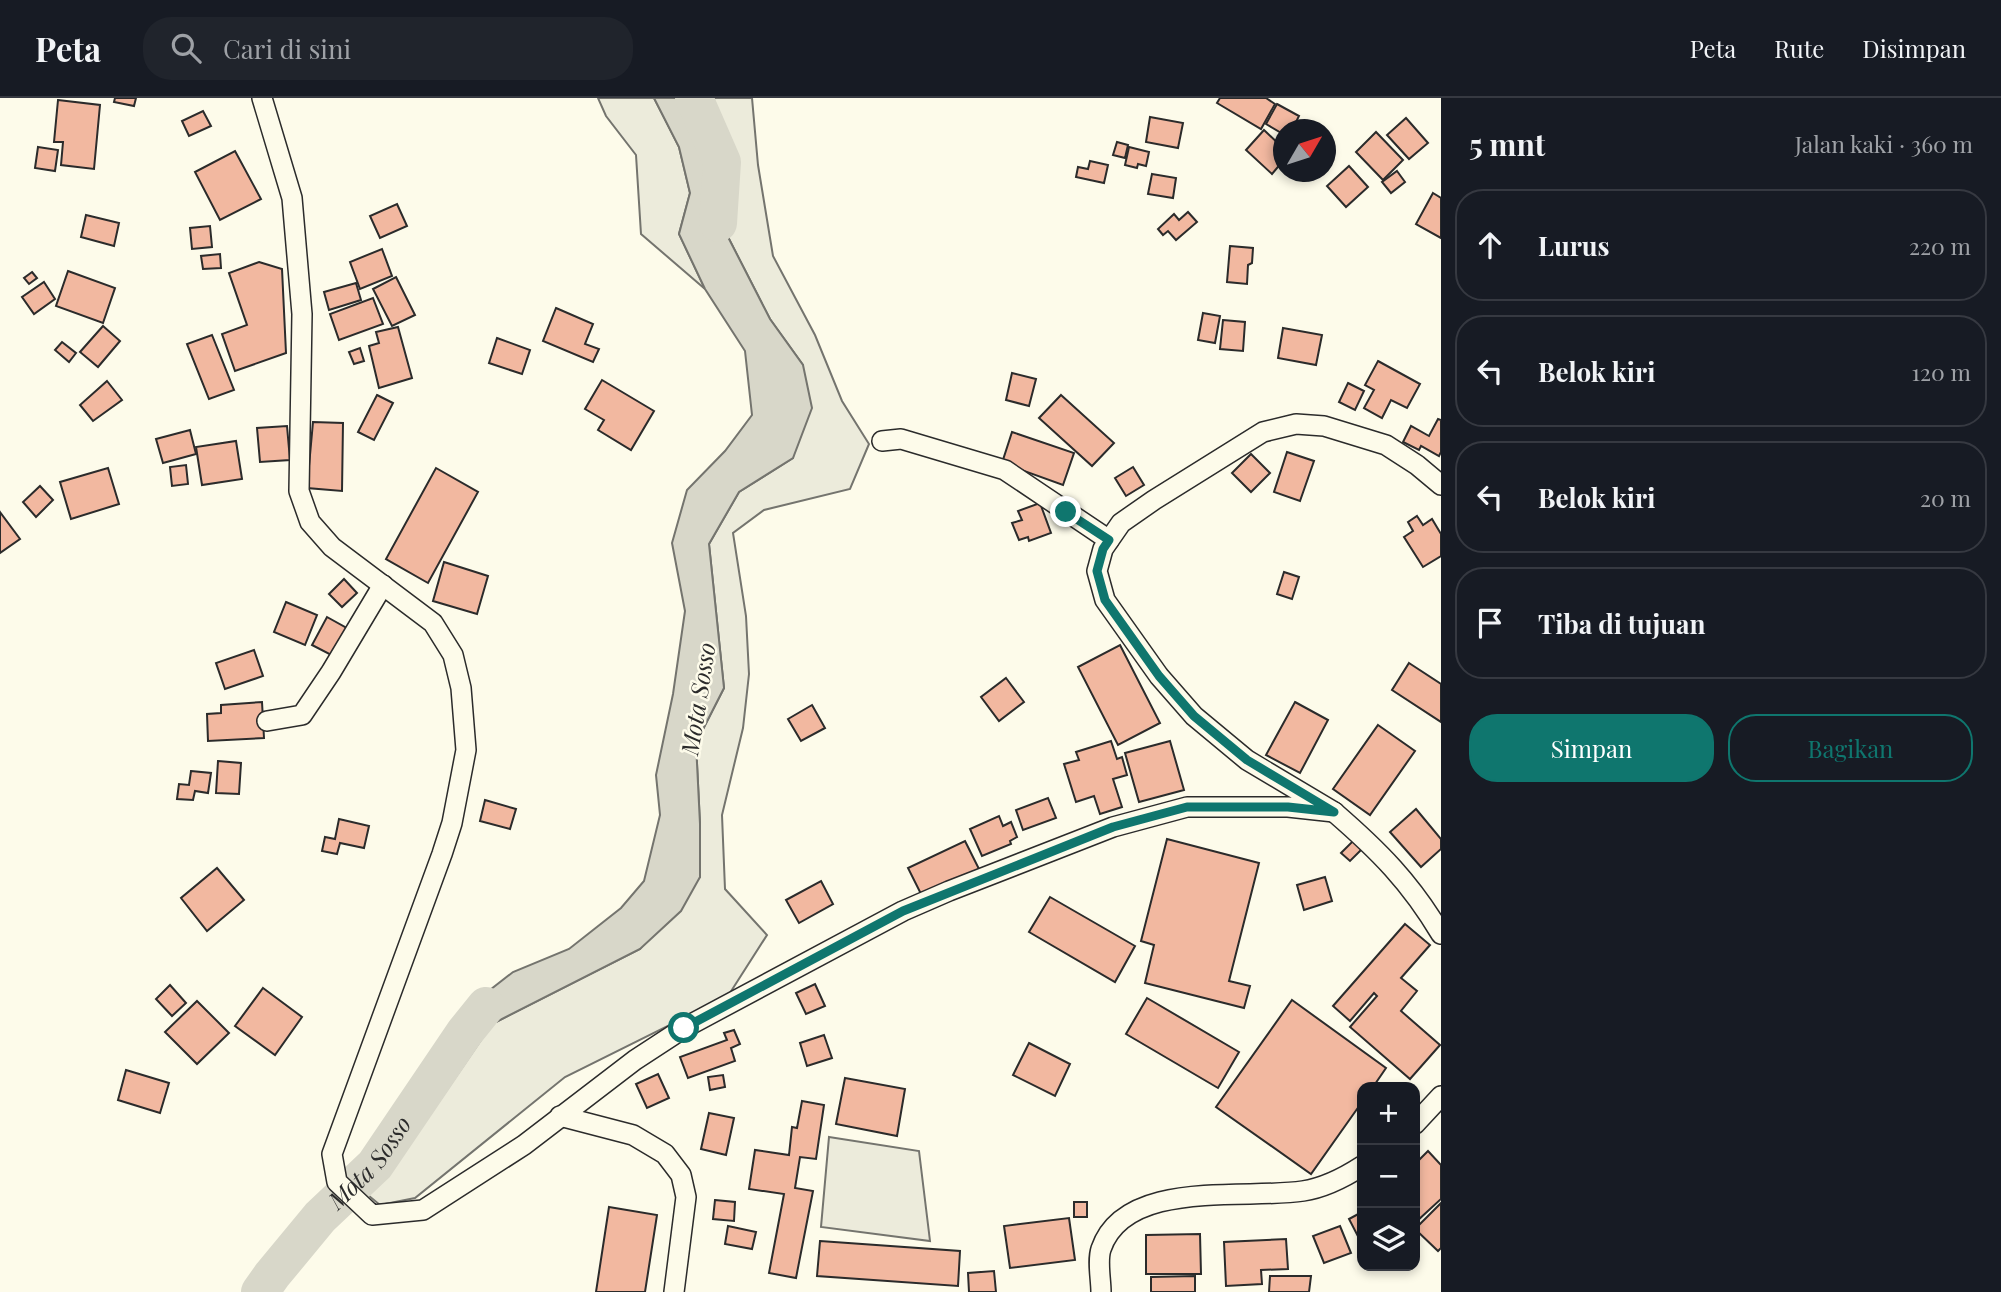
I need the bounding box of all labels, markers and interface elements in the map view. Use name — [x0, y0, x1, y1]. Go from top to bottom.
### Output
search box — [143, 17, 633, 80]
text: Peta — [35, 26, 101, 70]
icon: search — [167, 29, 205, 67]
text: Cari di sini — [223, 31, 351, 66]
text: Peta — [1690, 32, 1736, 64]
text: Rute — [1774, 32, 1824, 64]
text: Disimpan — [1862, 32, 1966, 64]
north arrow — [1273, 119, 1336, 182]
text: 5 mnt — [1469, 124, 1545, 164]
text: Jalan kaki · 360 m — [1795, 128, 1973, 159]
icon: ahead — [1471, 226, 1509, 264]
text: Lurus — [1538, 228, 1610, 263]
text: 220 m — [1909, 230, 1971, 261]
icon: left — [1471, 352, 1509, 390]
text: Belok kiri — [1538, 354, 1655, 389]
text: 120 m — [1912, 356, 1971, 387]
icon: left — [1471, 478, 1509, 516]
text: Belok kiri — [1538, 480, 1655, 515]
text: 20 m — [1920, 482, 1971, 513]
route end — [1050, 496, 1081, 527]
icon: arrive — [1471, 604, 1509, 642]
text: Tiba di tujuan — [1538, 606, 1706, 641]
water label: Mota Sosso — [672, 640, 722, 758]
button: Simpan — [1469, 714, 1714, 782]
button: Bagikan — [1728, 714, 1973, 782]
route start — [668, 1012, 699, 1043]
map controls — [1357, 1082, 1420, 1271]
button: + — [1357, 1082, 1420, 1145]
water label: Mota Sosso — [319, 1109, 417, 1216]
button: − — [1357, 1145, 1420, 1208]
button: layers — [1357, 1208, 1420, 1271]

